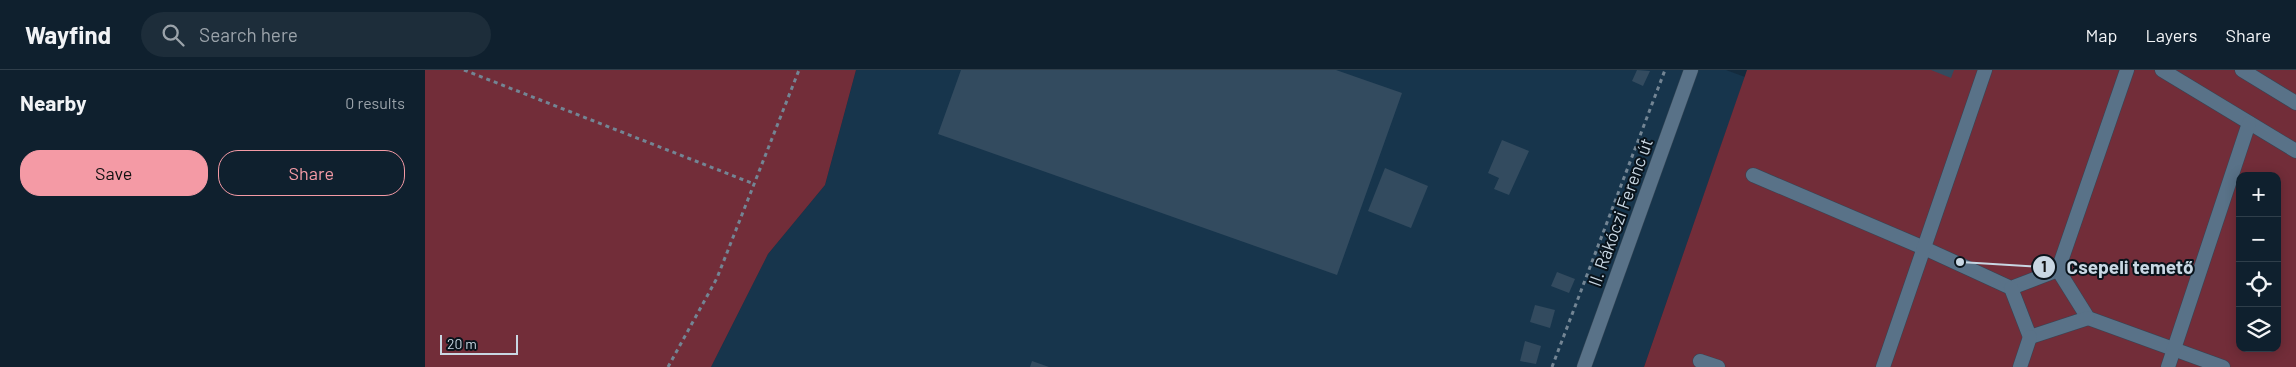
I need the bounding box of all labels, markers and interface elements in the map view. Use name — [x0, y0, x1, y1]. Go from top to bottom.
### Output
search box — [141, 12, 491, 57]
text: Wayfind — [25, 20, 111, 49]
icon: search — [159, 21, 187, 49]
text: Search here — [199, 23, 298, 46]
text: Map — [2085, 24, 2117, 46]
text: Layers — [2145, 24, 2198, 46]
text: Share — [2226, 24, 2271, 46]
text: Nearby — [20, 90, 86, 115]
text: 0 results — [345, 93, 405, 112]
street label: II. Rákóczi Ferenc út — [1583, 135, 1657, 289]
button: Save — [20, 150, 208, 196]
button: Share — [218, 150, 405, 196]
map controls — [2236, 172, 2281, 352]
button: + — [2236, 172, 2281, 217]
button: − — [2236, 217, 2281, 262]
callout: Csepeli temető — [2032, 250, 2204, 284]
text: Csepeli temető — [2067, 255, 2193, 278]
text: 1 — [2041, 257, 2047, 275]
button: locate — [2236, 262, 2281, 307]
button: layers — [2236, 307, 2281, 352]
scale bar — [440, 332, 517, 355]
text: 20 m — [447, 335, 477, 352]

